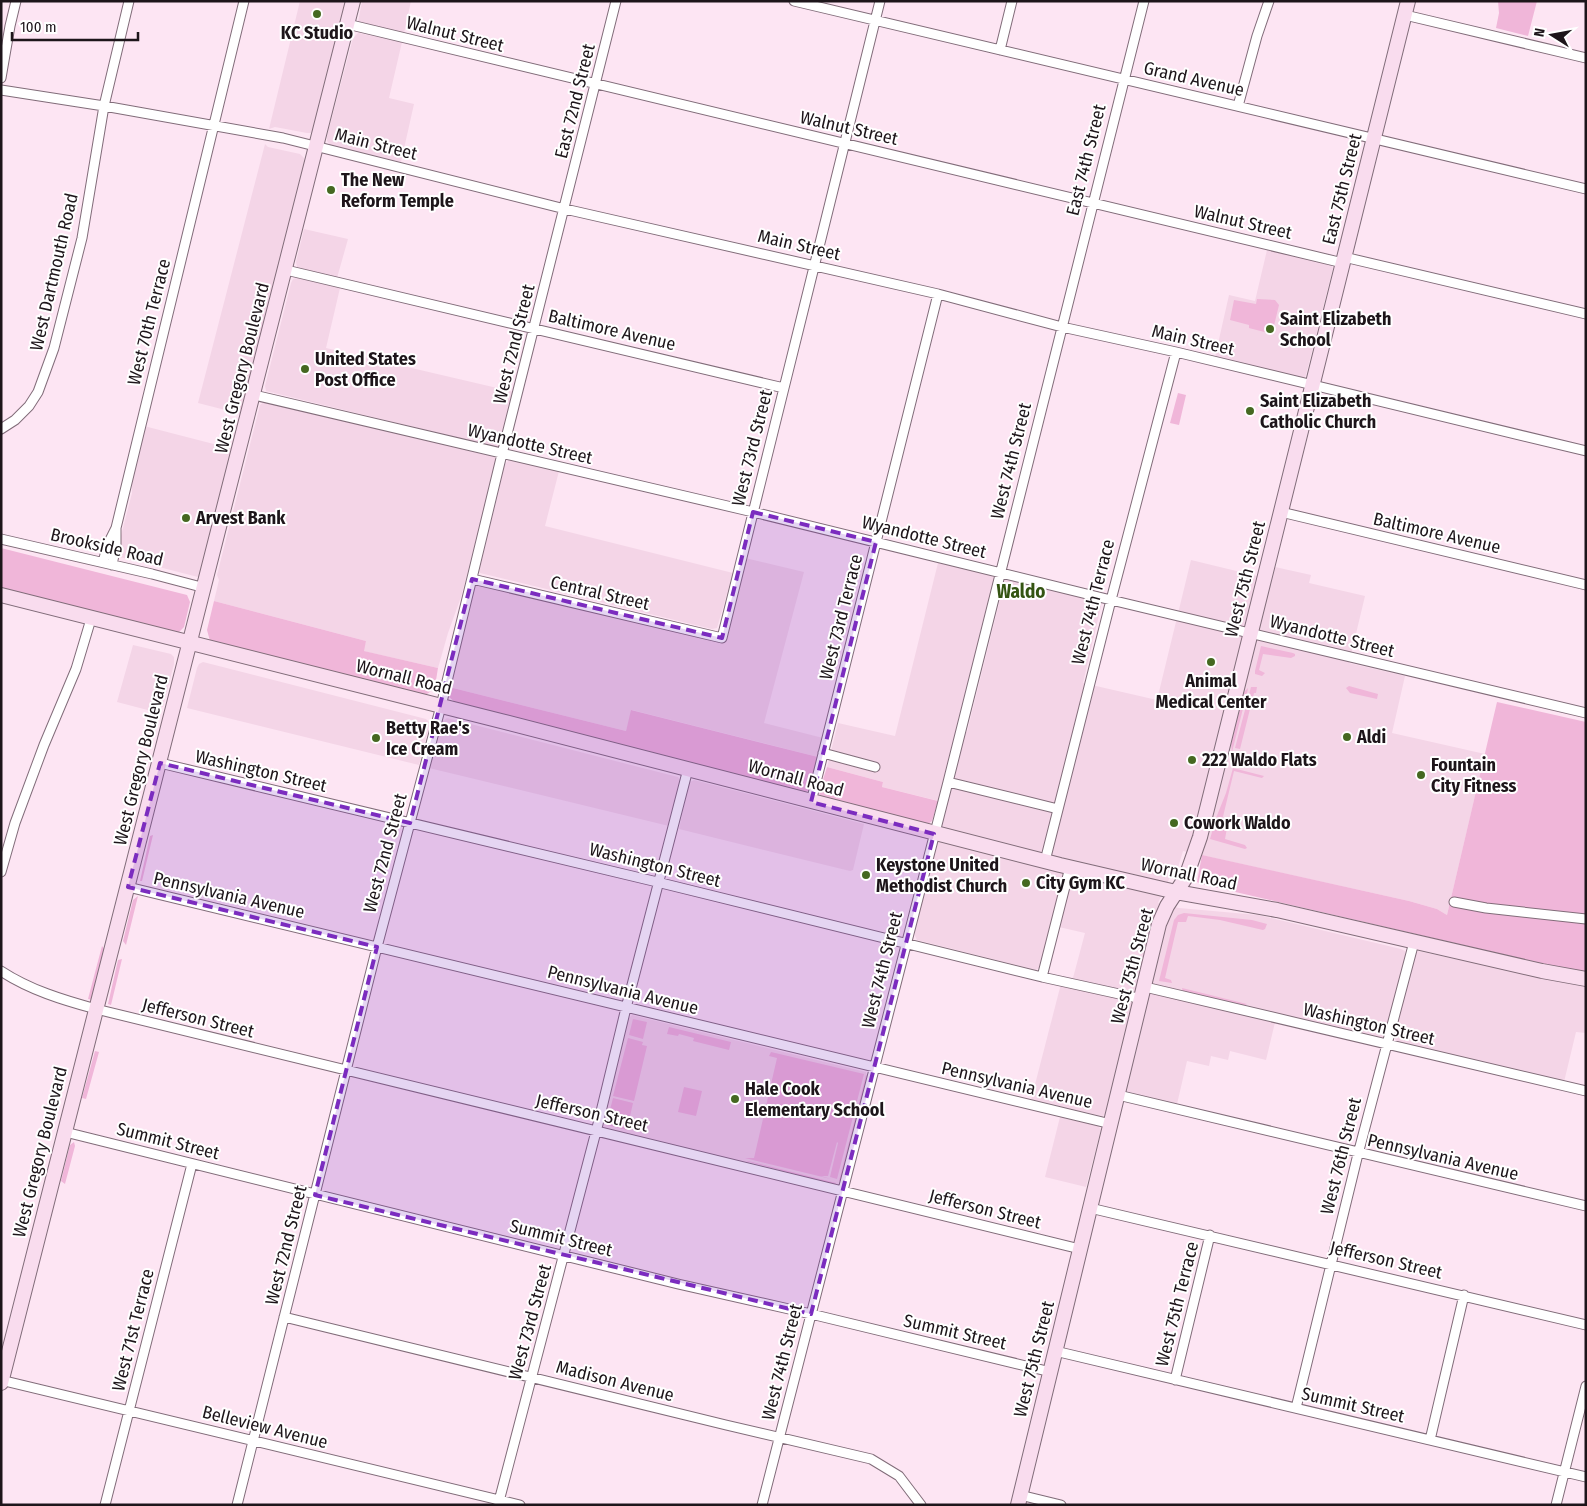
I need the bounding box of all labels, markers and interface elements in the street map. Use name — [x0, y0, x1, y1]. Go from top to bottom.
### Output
marker: KC Studio — [311, 8, 323, 20]
scale bar — [12, 10, 139, 42]
north arrow — [1527, 10, 1577, 60]
street label: Walnut Street — [404, 11, 506, 57]
text: 100 m — [20, 18, 57, 36]
place label: KC Studio — [281, 22, 354, 44]
text: N — [1531, 27, 1549, 38]
street label: East 72nd Street — [550, 41, 600, 161]
street label: Grand Avenue — [1142, 57, 1246, 101]
street label: East 74th Street — [1062, 102, 1110, 218]
street label: Walnut Street — [798, 106, 900, 150]
street label: Main Street — [333, 123, 420, 165]
street label: East 75th Street — [1318, 131, 1366, 247]
place label: The New Reform Temple — [341, 169, 454, 212]
marker: The New Reform Temple — [325, 184, 337, 196]
street label: West Dartmouth Road — [25, 191, 83, 353]
street label: Walnut Street — [1192, 200, 1294, 244]
street label: Main Street — [756, 225, 843, 265]
street label: West 70th Terrace — [123, 256, 175, 387]
street label: West Gregory Boulevard — [210, 280, 274, 456]
street label: West 72nd Street — [488, 282, 540, 406]
street label: Baltimore Avenue — [546, 305, 678, 355]
place label: Saint Elizabeth School — [1280, 308, 1391, 351]
street label: Main Street — [1150, 320, 1237, 360]
marker: Saint Elizabeth School — [1264, 323, 1276, 335]
place label: United States Post Office — [315, 348, 416, 391]
marker: United States Post Office — [299, 363, 311, 375]
street label: West 73rd Street — [727, 387, 777, 508]
place label: Saint Elizabeth Catholic Church — [1260, 390, 1376, 433]
street label: West 74th Street — [986, 400, 1036, 522]
marker: Saint Elizabeth Catholic Church — [1244, 405, 1256, 417]
street label: Wyandotte Street — [465, 419, 595, 469]
place label: Arvest Bank — [195, 507, 286, 529]
street label: Baltimore Avenue — [1371, 508, 1503, 558]
street label: Wyandotte Street — [859, 511, 989, 563]
marker: Arvest Bank — [180, 512, 192, 524]
street label: West 75th Street — [1220, 518, 1270, 639]
street label: Brookside Road — [48, 523, 166, 571]
street label: West 74th Terrace — [1067, 537, 1119, 667]
street label: West 73rd Terrace — [815, 552, 867, 682]
street label: Central Street — [548, 571, 652, 615]
district label: Waldo — [997, 580, 1045, 603]
street label: Wyandotte Street — [1267, 610, 1397, 662]
street label: Wornall Road — [354, 654, 454, 700]
marker: Animal Medical Center — [1205, 656, 1217, 668]
place label: Animal Medical Center — [1155, 670, 1267, 713]
street label: West Gregory Boulevard — [109, 672, 173, 848]
place label: Betty Rae's Ice Cream — [386, 717, 470, 760]
place label: Aldi — [1356, 726, 1386, 748]
marker: Aldi — [1341, 731, 1353, 743]
marker: Betty Rae's Ice Cream — [370, 732, 382, 744]
street label: Washington Street — [193, 745, 329, 797]
place label: 222 Waldo Flats — [1201, 749, 1317, 771]
marker: 222 Waldo Flats — [1186, 754, 1198, 766]
place label: Fountain City Fitness — [1431, 754, 1517, 797]
street label: Wornall Road — [746, 755, 846, 801]
marker: Fountain City Fitness — [1415, 769, 1427, 781]
street label: West 72nd Street — [359, 791, 412, 915]
place label: Cowork Waldo — [1184, 812, 1291, 834]
marker: Cowork Waldo — [1168, 817, 1180, 829]
street label: Washington Street — [587, 838, 723, 892]
street label: Wornall Road — [1139, 853, 1239, 895]
place label: Keystone United Methodist Church — [876, 854, 1007, 897]
street label: Pennsylvania Avenue — [151, 867, 307, 923]
marker: Keystone United Methodist Church — [860, 869, 872, 881]
place label: City Gym KC — [1036, 872, 1125, 894]
marker: City Gym KC — [1020, 877, 1032, 889]
street label: West 75th Street — [1106, 906, 1158, 1026]
street label: West 74th Street — [857, 909, 907, 1031]
street label: Pennsylvania Avenue — [545, 961, 701, 1019]
street label: Jefferson Street — [140, 993, 256, 1043]
street label: Washington Street — [1301, 998, 1437, 1050]
street label: Pennsylvania Avenue — [939, 1057, 1095, 1113]
street label: West Gregory Boulevard — [8, 1064, 72, 1240]
place label: Hale Cook Elementary School — [745, 1078, 884, 1121]
street label: Jefferson Street — [534, 1089, 650, 1137]
marker: Hale Cook Elementary School — [729, 1093, 741, 1105]
street label: West 76th Street — [1316, 1095, 1366, 1217]
street label: Summit Street — [114, 1118, 222, 1164]
street label: Pennsylvania Avenue — [1365, 1129, 1521, 1185]
street label: West 72nd Street — [260, 1183, 312, 1307]
street label: Jefferson Street — [927, 1184, 1043, 1234]
street label: Summit Street — [507, 1215, 615, 1261]
street label: Jefferson Street — [1328, 1236, 1444, 1284]
street label: West 75th Terrace — [1151, 1239, 1203, 1369]
street label: West 73rd Street — [504, 1261, 556, 1382]
street label: West 71st Terrace — [107, 1267, 159, 1393]
street label: West 75th Street — [1009, 1298, 1059, 1419]
street label: West 74th Street — [757, 1301, 807, 1423]
street label: Summit Street — [901, 1309, 1009, 1355]
street label: Madison Avenue — [554, 1356, 676, 1406]
street label: Summit Street — [1299, 1382, 1407, 1428]
street label: Belleview Avenue — [200, 1401, 330, 1453]

